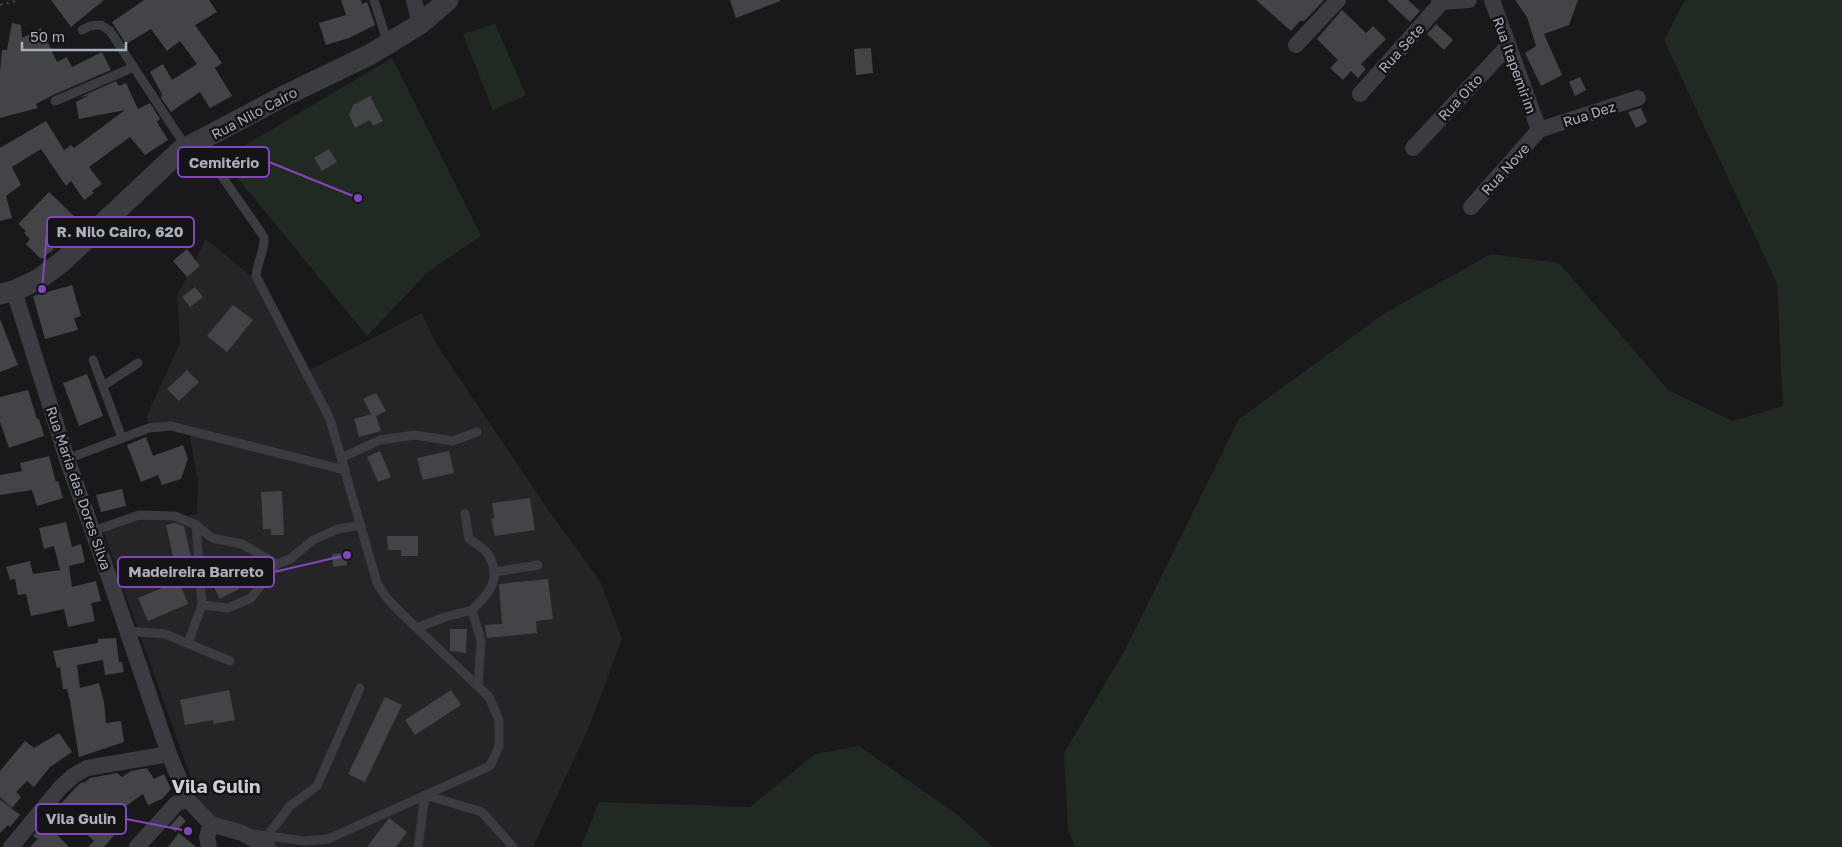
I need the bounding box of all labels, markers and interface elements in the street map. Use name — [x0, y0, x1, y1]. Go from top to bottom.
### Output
street label: Rua Itapemirim — [1490, 14, 1540, 116]
scale bar — [22, 20, 126, 52]
street label: Rua Sete — [1375, 20, 1427, 76]
text: 50 m — [30, 27, 65, 45]
street label: Rua Oito — [1434, 70, 1486, 124]
street label: Rua Nilo Cairo — [208, 83, 300, 143]
street label: Rua Dez — [1561, 98, 1617, 130]
street label: Rua Nove — [1477, 140, 1533, 198]
callout: Cemitério — [178, 147, 269, 177]
text: Cemitério — [189, 153, 259, 171]
callout: R. Nilo Cairo, 620 — [47, 217, 194, 247]
text: R. Nilo Cairo, 620 — [57, 222, 184, 240]
street label: Rua Maria das Dores Silva — [43, 404, 115, 572]
callout: Madeireira Barreto — [118, 557, 274, 587]
text: Madeireira Barreto — [128, 562, 264, 580]
district label: Vila Gulin — [171, 774, 261, 797]
callout: Vila Gulin — [36, 804, 126, 834]
text: Vila Gulin — [46, 809, 116, 827]

